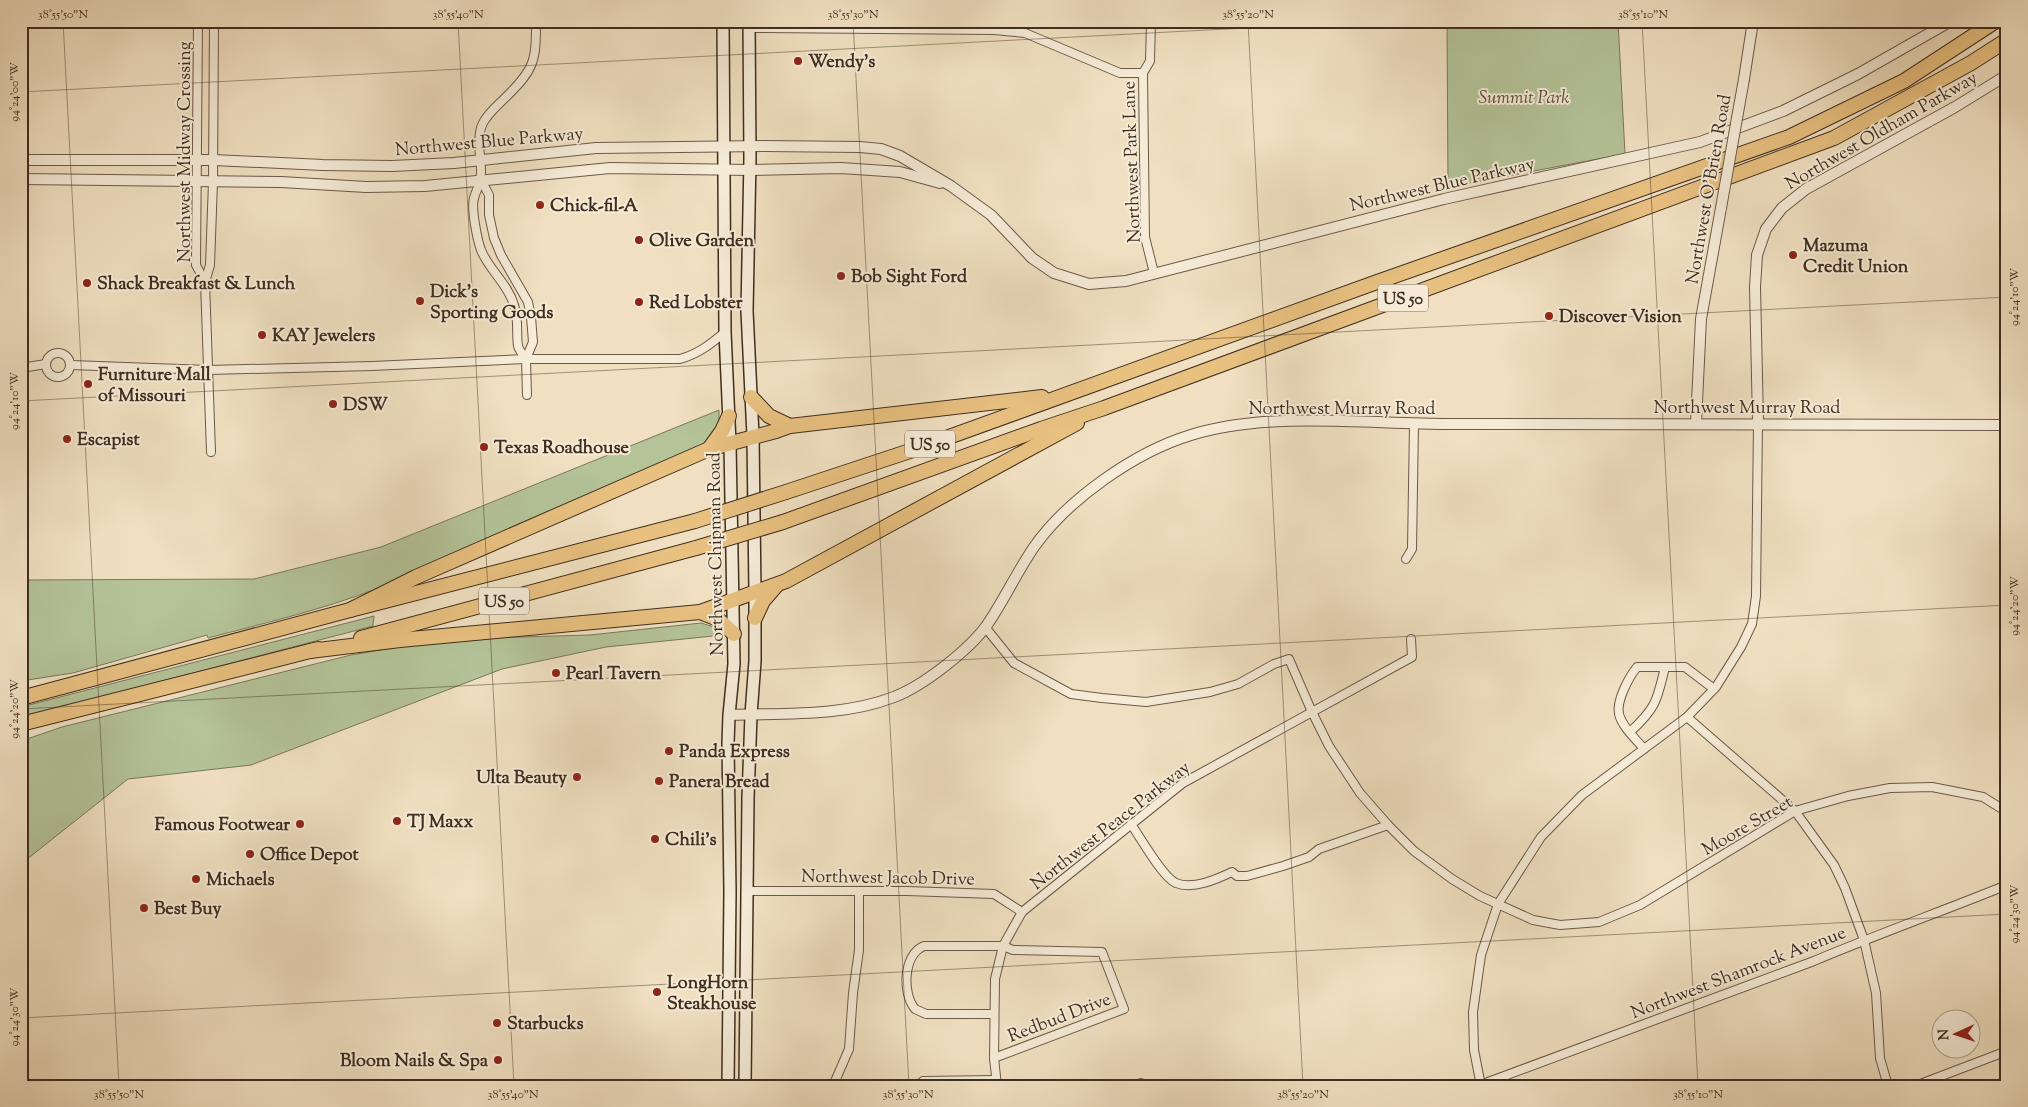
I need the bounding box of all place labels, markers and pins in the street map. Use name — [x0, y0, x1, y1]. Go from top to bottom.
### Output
place label: Wendy's — [808, 50, 875, 76]
marker: Wendy's — [792, 55, 804, 67]
place label: Chick-fil-A — [550, 194, 639, 220]
marker: Chick-fil-A — [534, 199, 546, 211]
place label: Olive Garden — [649, 229, 754, 255]
marker: Olive Garden — [633, 234, 645, 246]
place label: Mazuma Credit Union — [1803, 234, 1909, 281]
marker: Mazuma Credit Union — [1787, 249, 1799, 261]
place label: Bob Sight Ford — [851, 265, 968, 291]
marker: Bob Sight Ford — [835, 270, 847, 282]
place label: Shack Breakfast & Lunch — [97, 272, 296, 298]
marker: Shack Breakfast & Lunch — [81, 277, 93, 289]
place label: Dick's Sporting Goods — [430, 280, 553, 327]
place label: Red Lobster — [649, 291, 743, 317]
marker: Dick's Sporting Goods — [414, 295, 426, 307]
marker: Red Lobster — [633, 296, 645, 308]
place label: Discover Vision — [1559, 305, 1682, 331]
marker: Discover Vision — [1543, 310, 1555, 322]
place label: KAY Jewelers — [272, 324, 375, 350]
marker: KAY Jewelers — [256, 329, 268, 341]
place label: Furniture Mall of Missouri — [98, 363, 212, 410]
marker: Furniture Mall of Missouri — [82, 378, 94, 390]
place label: DSW — [343, 393, 388, 419]
marker: DSW — [327, 398, 339, 410]
place label: Escapist — [77, 428, 140, 454]
marker: Escapist — [61, 433, 73, 445]
place label: Texas Roadhouse — [494, 436, 629, 462]
marker: Texas Roadhouse — [478, 441, 490, 453]
place label: Pearl Tavern — [566, 662, 661, 688]
marker: Pearl Tavern — [550, 667, 562, 679]
place label: Panda Express — [679, 740, 790, 766]
marker: Panda Express — [663, 745, 675, 757]
place label: Ulta Beauty — [476, 766, 567, 792]
place label: Panera Bread — [669, 770, 770, 796]
marker: Ulta Beauty — [571, 771, 583, 783]
marker: Panera Bread — [653, 775, 665, 787]
place label: TJ Maxx — [407, 810, 473, 836]
place label: Famous Footwear — [155, 813, 290, 839]
marker: TJ Maxx — [391, 815, 403, 827]
marker: Famous Footwear — [294, 818, 306, 830]
place label: Chili's — [665, 828, 717, 854]
marker: Chili's — [649, 833, 661, 845]
place label: Office Depot — [260, 843, 359, 869]
marker: Office Depot — [244, 848, 256, 860]
place label: Michaels — [206, 868, 275, 894]
marker: Michaels — [190, 873, 202, 885]
place label: Best Buy — [154, 897, 221, 923]
marker: Best Buy — [138, 902, 150, 914]
place label: LongHorn Steakhouse — [667, 971, 757, 1018]
marker: LongHorn Steakhouse — [651, 986, 663, 998]
place label: Starbucks — [507, 1012, 584, 1038]
marker: Starbucks — [491, 1017, 503, 1029]
place label: Bloom Nails & Spa — [340, 1049, 489, 1075]
marker: Bloom Nails & Spa — [492, 1054, 504, 1066]

